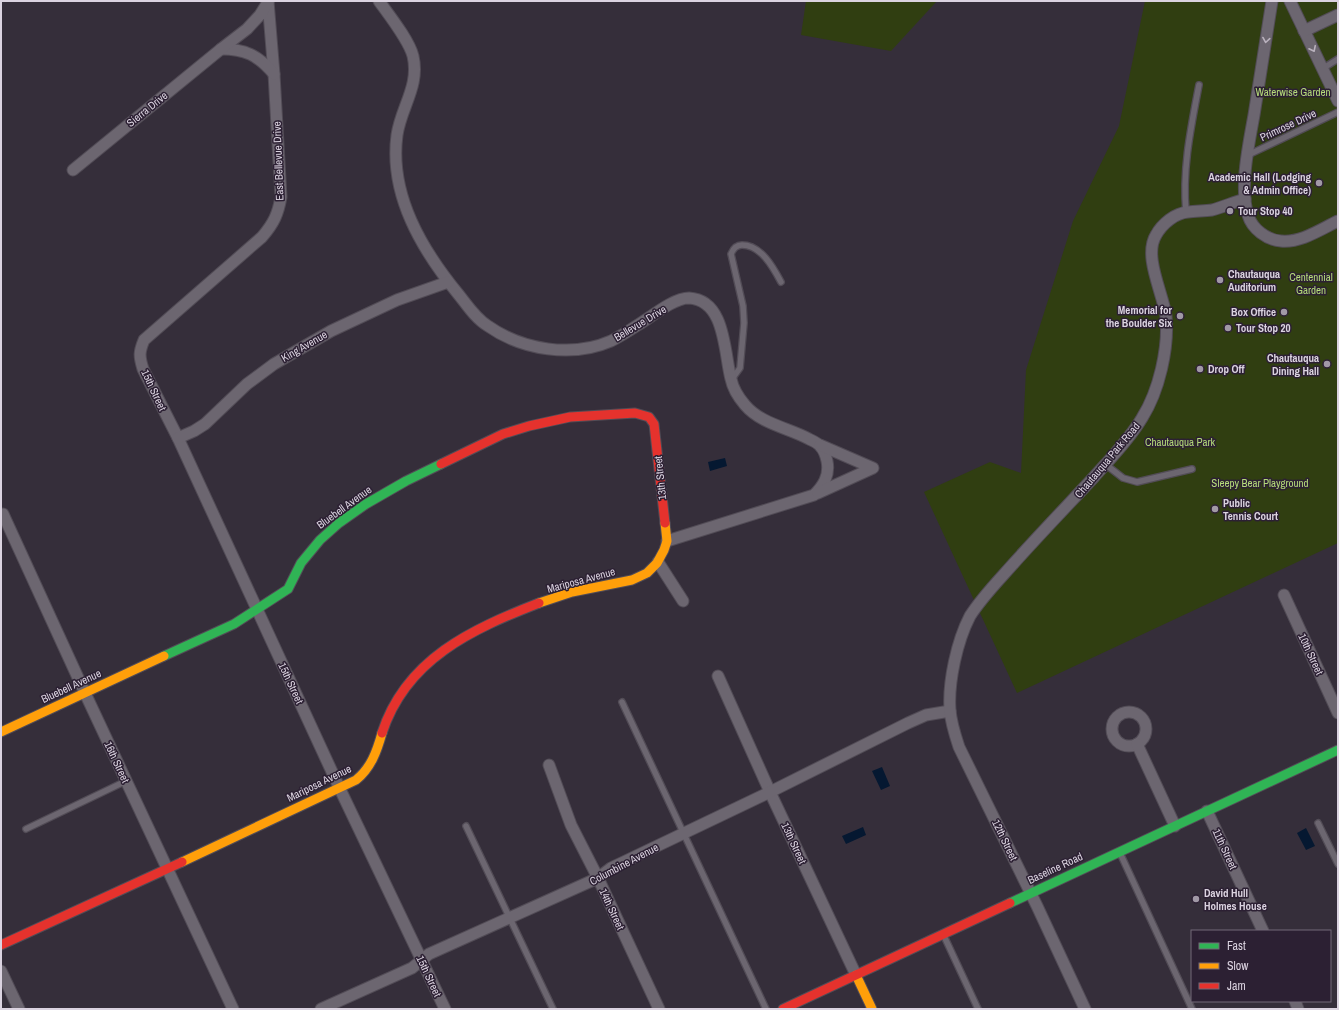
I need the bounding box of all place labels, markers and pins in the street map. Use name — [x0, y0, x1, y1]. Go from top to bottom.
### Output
place label: Academic Hall (Lodging & Admin Office) — [1208, 170, 1311, 197]
marker: Academic Hall (Lodging & Admin Office) — [1314, 178, 1324, 188]
place label: Tour Stop 40 — [1238, 204, 1292, 218]
marker: Tour Stop 40 — [1225, 206, 1235, 216]
place label: Chautauqua Auditorium — [1228, 267, 1280, 294]
marker: Chautauqua Auditorium — [1215, 275, 1225, 285]
place label: Memorial for the Boulder Six — [1106, 303, 1172, 330]
place label: Box Office — [1231, 305, 1276, 319]
marker: Box Office — [1279, 307, 1289, 317]
marker: Memorial for the Boulder Six — [1175, 311, 1185, 321]
place label: Tour Stop 20 — [1236, 321, 1290, 335]
marker: Tour Stop 20 — [1223, 323, 1233, 333]
place label: Chautauqua Dining Hall — [1267, 351, 1319, 378]
marker: Chautauqua Dining Hall — [1322, 359, 1332, 369]
place label: Drop Off — [1208, 362, 1245, 376]
marker: Drop Off — [1195, 364, 1205, 374]
place label: Public Tennis Court — [1223, 496, 1278, 523]
marker: Public Tennis Court — [1210, 504, 1220, 514]
place label: David Hull Holmes House — [1204, 886, 1267, 913]
marker: David Hull Holmes House — [1191, 894, 1201, 904]

